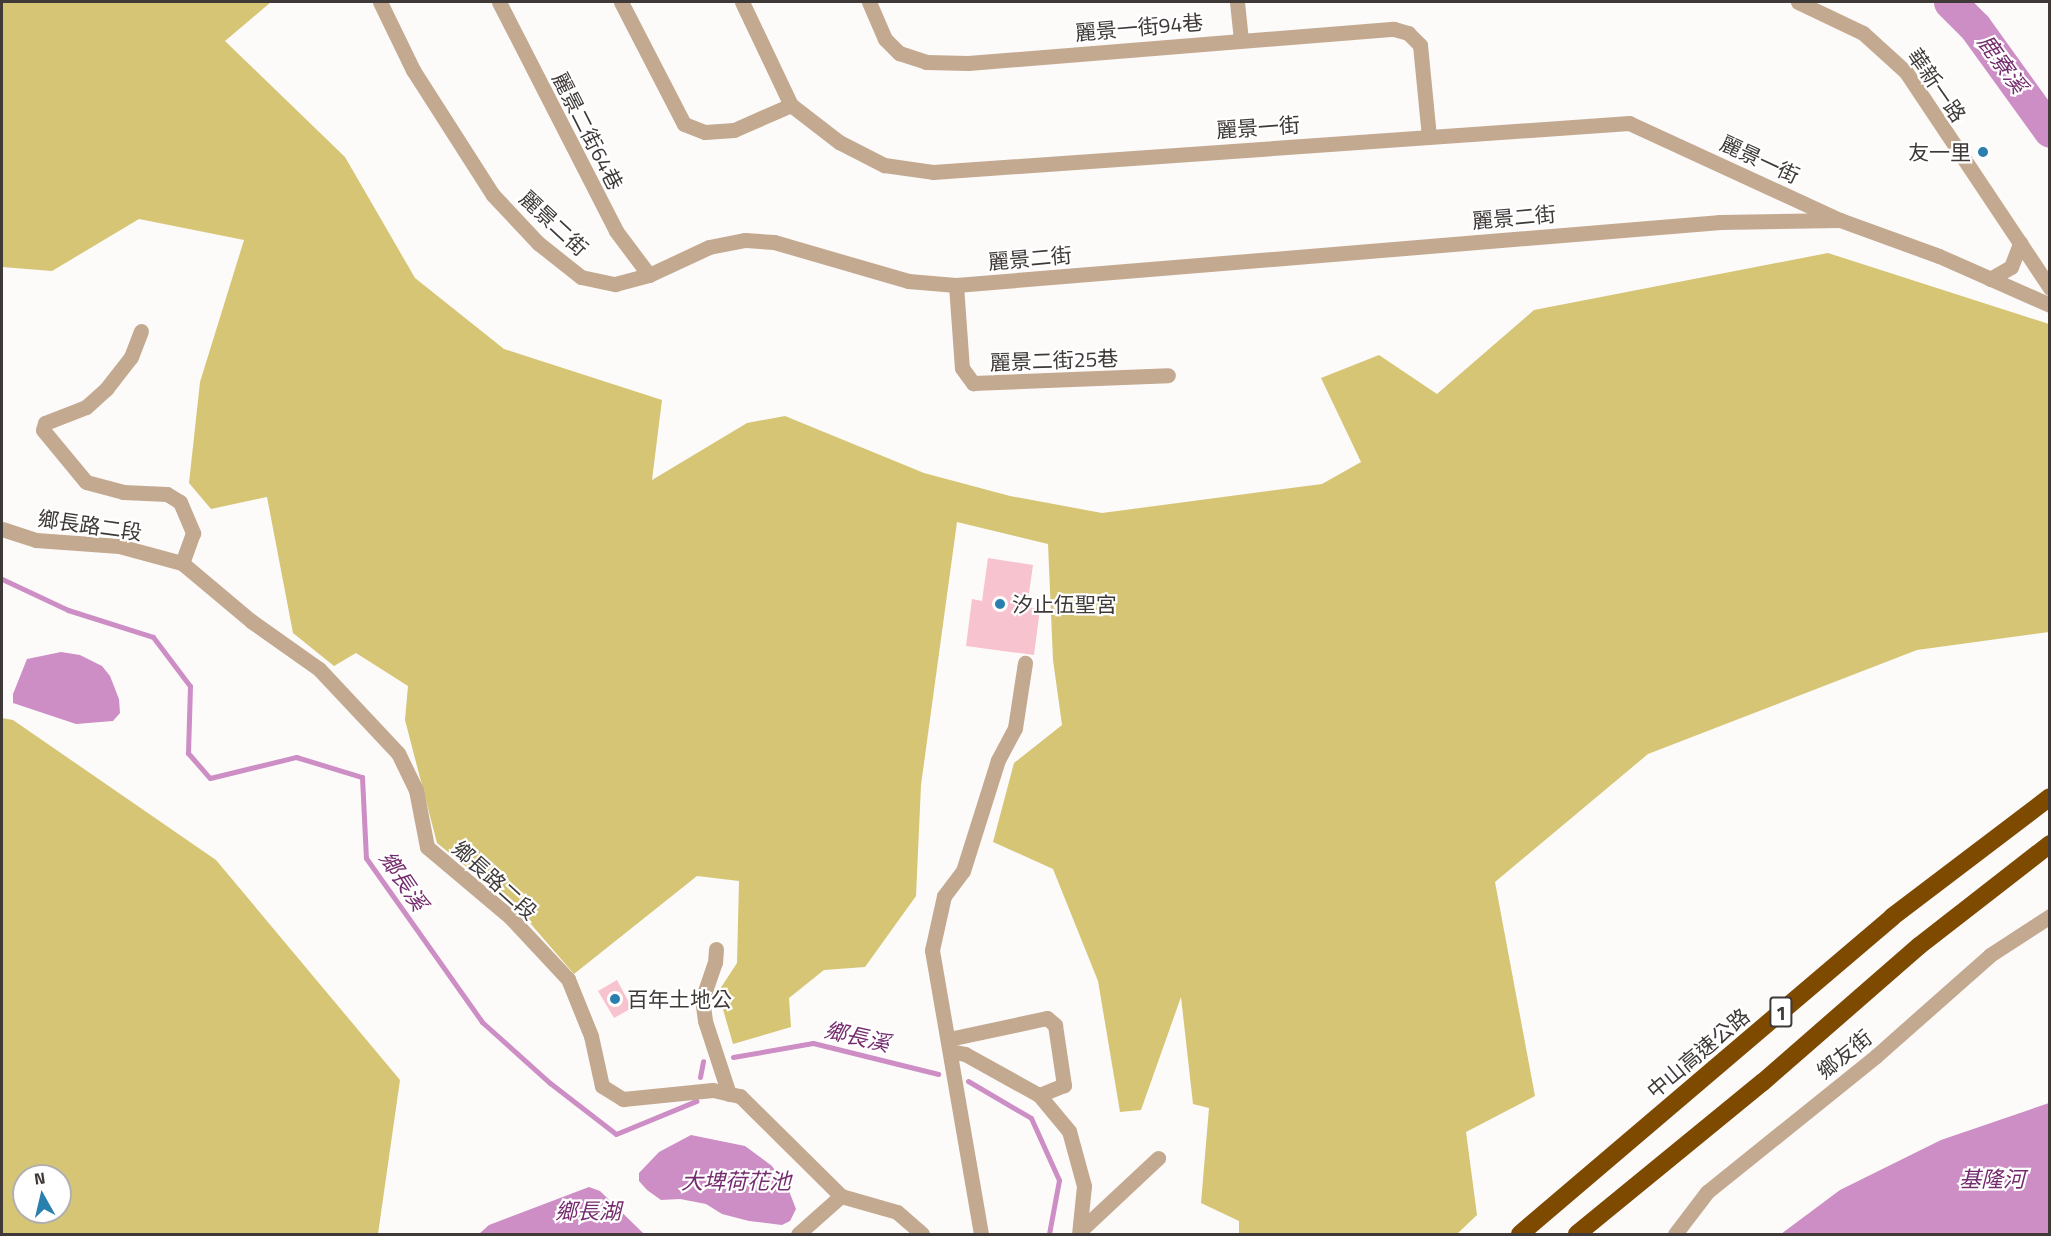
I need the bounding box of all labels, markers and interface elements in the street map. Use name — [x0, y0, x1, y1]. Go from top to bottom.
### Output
street label: 麗景一街94巷 — [1074, 9, 1204, 45]
water label: 鹿寮溪 — [1972, 30, 2032, 98]
street label: 華新一路 — [1903, 43, 1971, 127]
street label: 麗景二街64巷 — [548, 68, 628, 194]
street label: 麗景一街 — [1215, 112, 1301, 142]
street label: 麗景一街 — [1717, 130, 1803, 188]
place label: 友一里 — [1908, 139, 1971, 165]
marker: 友一里 — [1976, 145, 1990, 159]
street label: 麗景二街 — [515, 185, 593, 261]
street label: 麗景二街 — [1471, 201, 1557, 233]
street label: 麗景二街 — [987, 242, 1073, 274]
street label: 麗景二街25巷 — [989, 345, 1119, 375]
street label: 鄉長路二段 — [36, 505, 144, 545]
place label: 汐止伍聖宮 — [1012, 591, 1117, 617]
marker: 汐止伍聖宮 — [993, 597, 1007, 611]
street label: 鄉長路二段 — [448, 836, 542, 924]
water label: 鄉長溪 — [374, 846, 432, 916]
place label: 百年土地公 — [627, 986, 732, 1012]
marker: 百年土地公 — [608, 992, 622, 1006]
road number: 1 — [1769, 995, 1793, 1029]
street label: 中山高速公路 — [1642, 1003, 1754, 1103]
water label: 鄉長溪 — [822, 1017, 892, 1057]
street label: 鄉友街 — [1812, 1024, 1876, 1084]
north arrow — [12, 1164, 72, 1224]
text: N — [33, 1166, 47, 1191]
water label: 基隆河 — [1959, 1167, 2025, 1193]
water label: 大埤荷花池 — [681, 1169, 791, 1195]
water label: 鄉長湖 — [555, 1199, 621, 1225]

